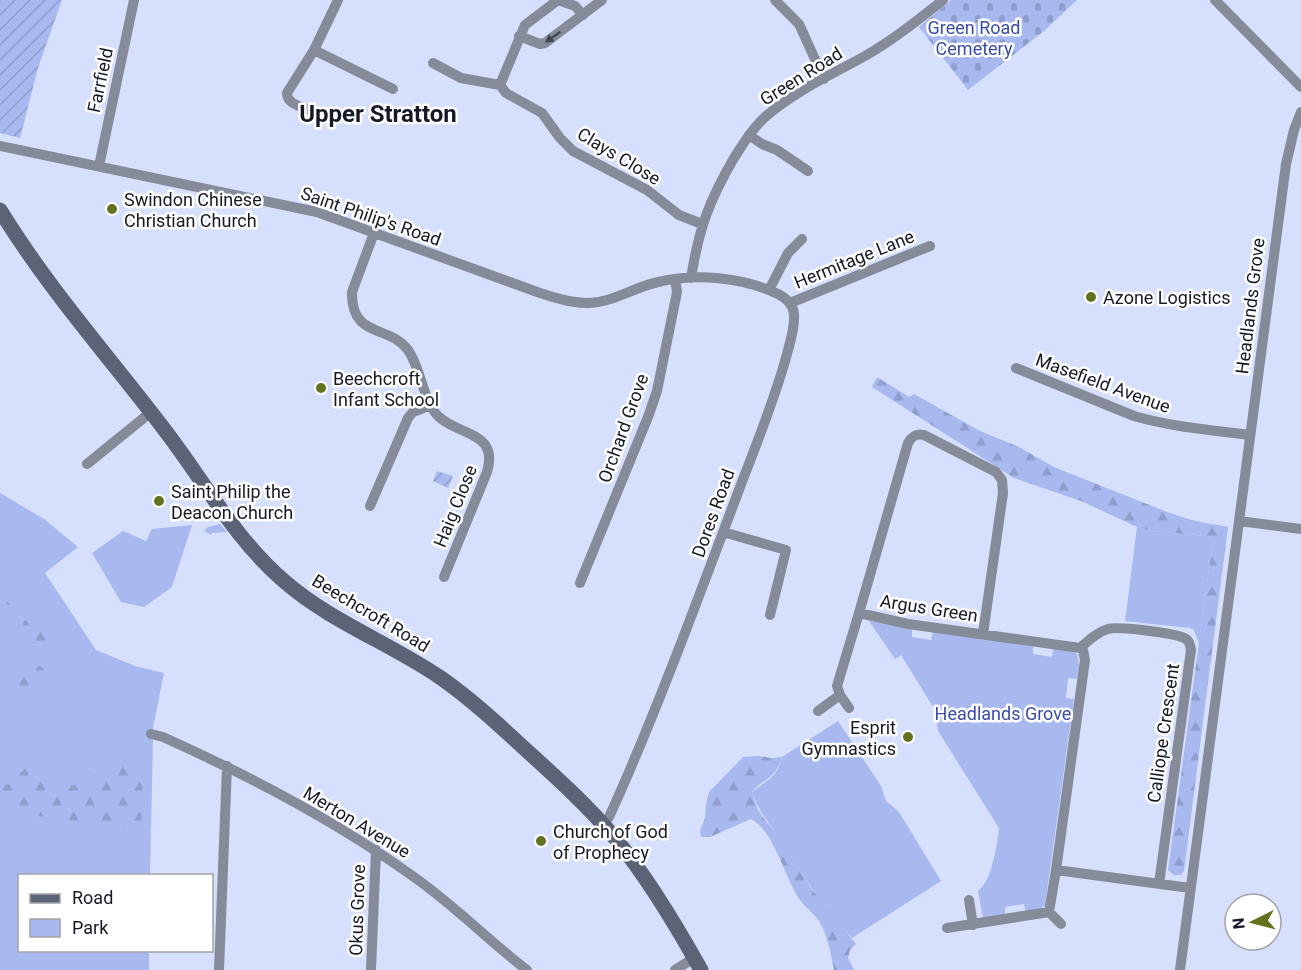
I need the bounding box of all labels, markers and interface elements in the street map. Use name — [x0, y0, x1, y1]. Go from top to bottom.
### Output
park label: Green Road Cemetery — [928, 17, 1021, 59]
one-way arrow — [546, 31, 562, 43]
street label: Green Road — [756, 42, 846, 110]
street label: Farrfield — [83, 46, 117, 114]
district label: Upper Stratton — [299, 100, 457, 128]
street label: Clays Close — [574, 123, 664, 189]
street label: Saint Philip's Road — [298, 182, 444, 250]
place label: Swindon Chinese Christian Church — [124, 189, 262, 231]
marker: Swindon Chinese Christian Church — [105, 202, 119, 216]
street label: Hermitage Lane — [791, 225, 917, 293]
street label: Headlands Grove — [1231, 237, 1269, 375]
place label: Azone Logistics — [1103, 287, 1231, 308]
marker: Azone Logistics — [1084, 290, 1098, 304]
street label: Masefield Avenue — [1033, 349, 1173, 417]
place label: Beechcroft Infant School — [333, 368, 439, 410]
street label: Orchard Grove — [594, 371, 652, 485]
marker: Beechcroft Infant School — [314, 381, 328, 395]
street label: Haig Close — [429, 462, 481, 550]
street label: Dores Road — [687, 466, 739, 560]
place label: Saint Philip the Deacon Church — [171, 481, 293, 523]
marker: Saint Philip the Deacon Church — [152, 494, 166, 508]
street label: Beechcroft Road — [309, 570, 433, 656]
street label: Argus Green — [879, 590, 979, 626]
street label: Calliope Crescent — [1143, 662, 1183, 804]
park label: Headlands Grove — [935, 703, 1071, 724]
place label: Esprit Gymnastics — [801, 717, 896, 759]
marker: Esprit Gymnastics — [901, 730, 915, 744]
street label: Merton Avenue — [300, 782, 414, 862]
place label: Church of God of Prophecy — [553, 821, 668, 863]
marker: Church of God of Prophecy — [534, 834, 548, 848]
street label: Okus Grove — [345, 864, 369, 956]
legend — [18, 874, 213, 952]
text: Road — [72, 887, 113, 908]
north arrow — [1223, 892, 1283, 952]
text: Park — [72, 917, 109, 938]
text: N — [1229, 917, 1249, 930]

